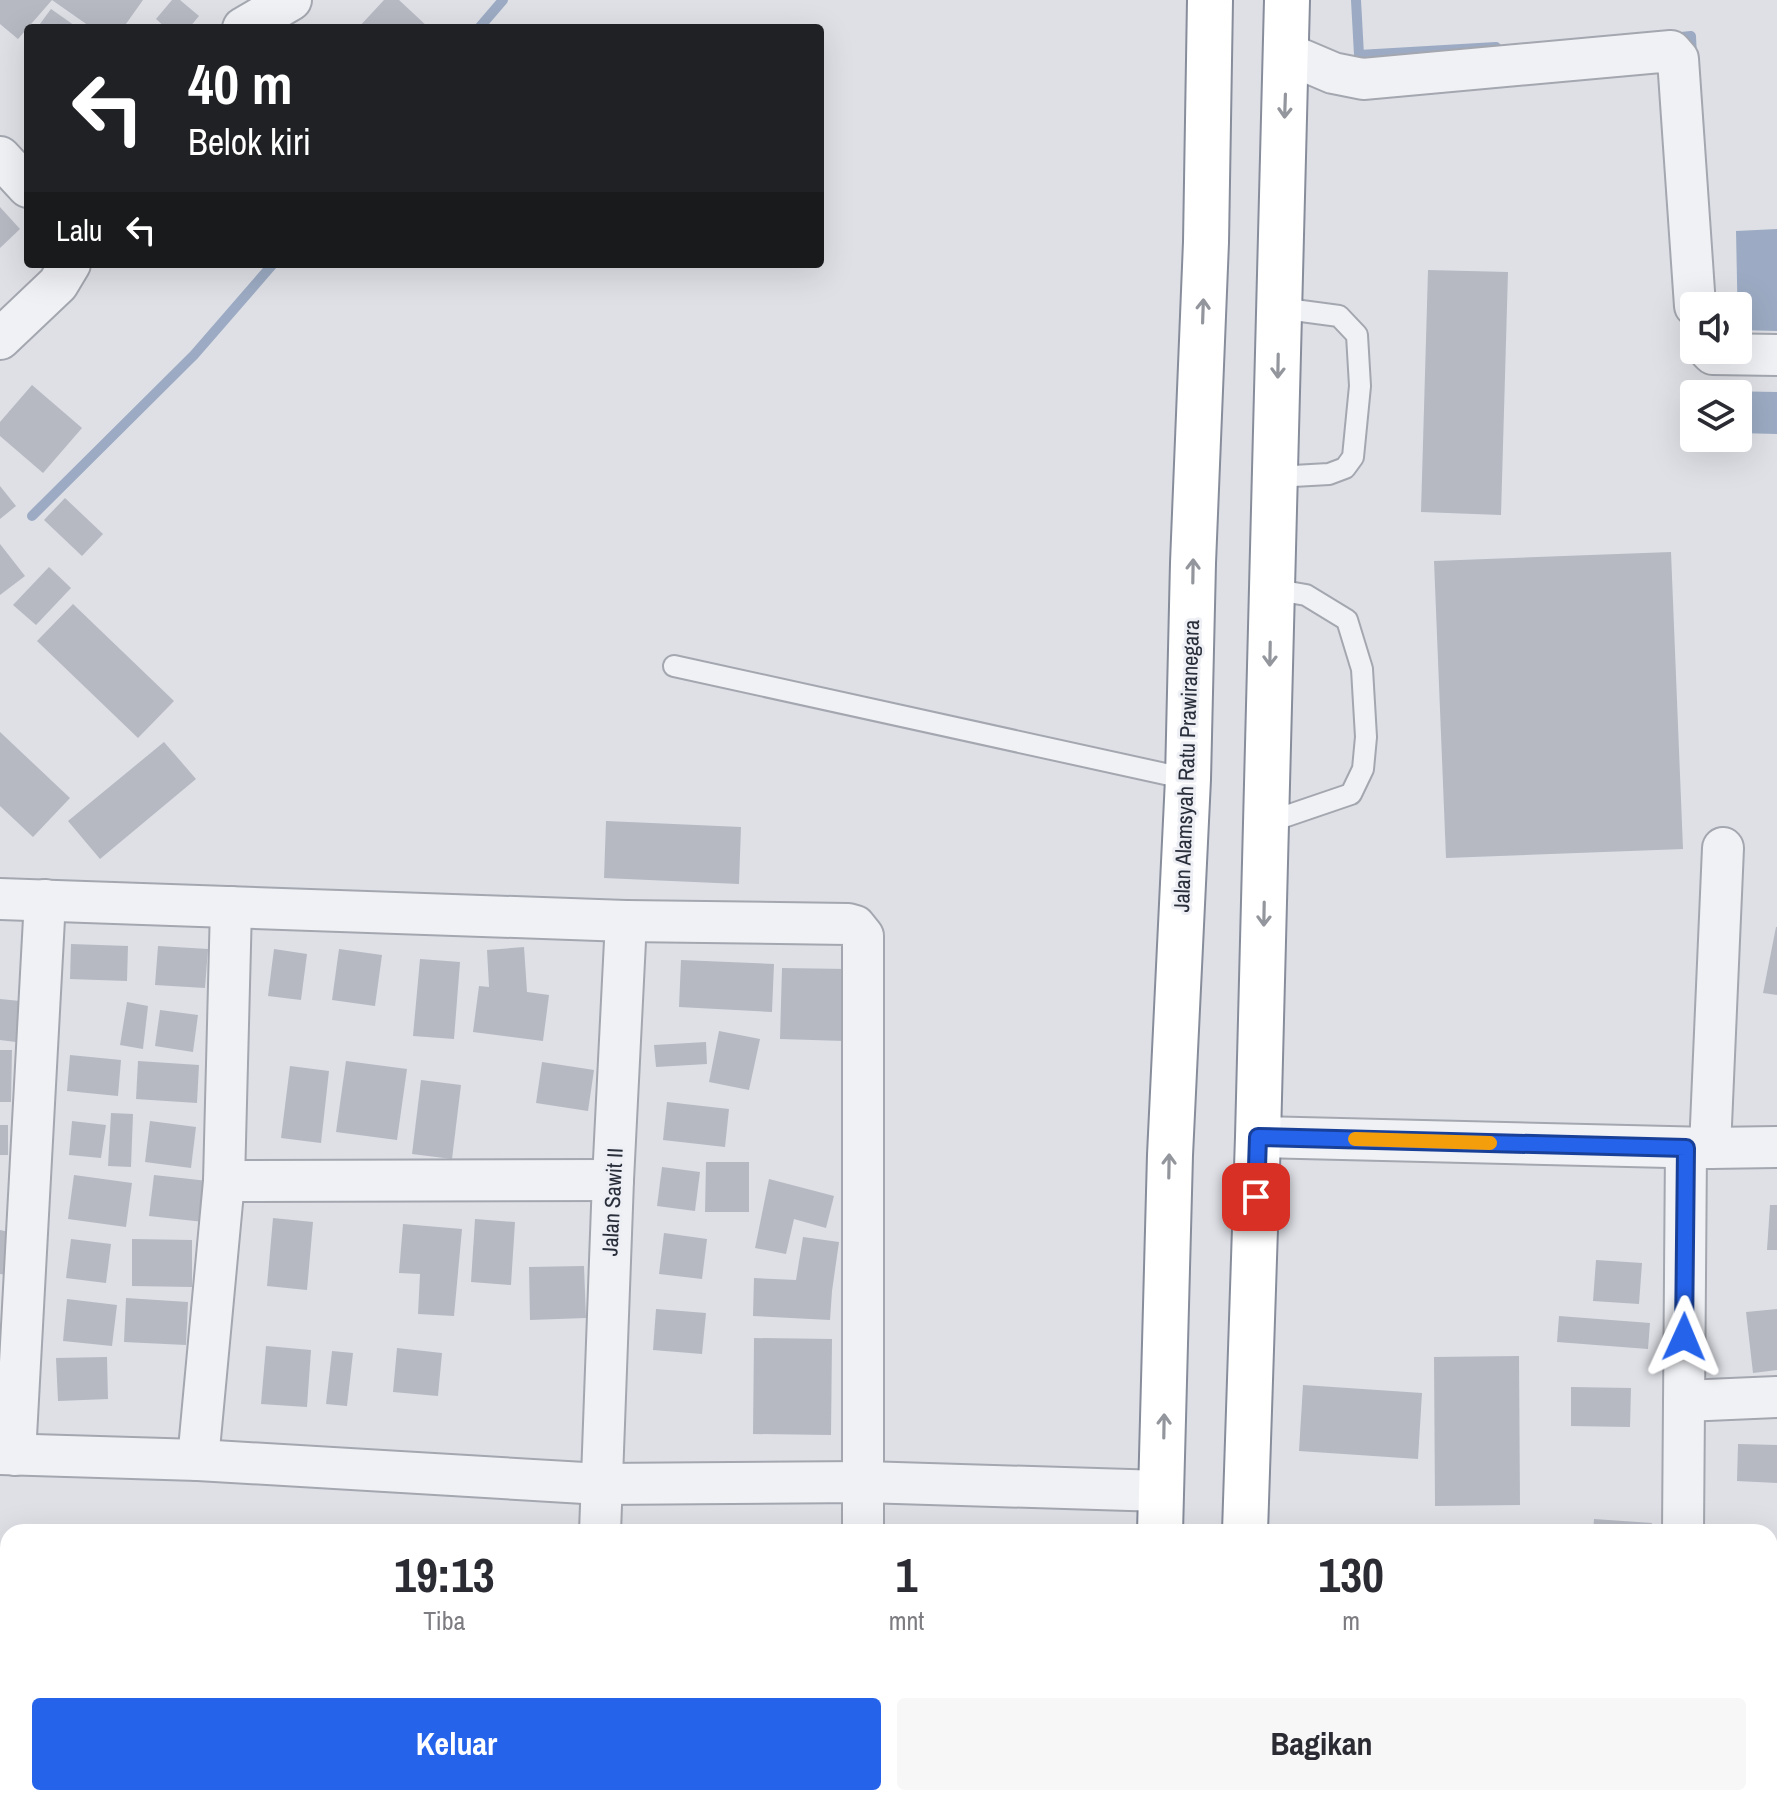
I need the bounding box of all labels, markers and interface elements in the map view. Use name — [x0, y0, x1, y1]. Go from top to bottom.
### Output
text: 40 m — [188, 46, 293, 121]
icon: left — [56, 56, 160, 160]
one-way arrow — [1277, 92, 1292, 119]
text: Belok kiri — [188, 118, 311, 166]
icon: left — [119, 208, 163, 252]
text: Lalu — [56, 210, 103, 250]
map controls — [1680, 292, 1752, 452]
button: sound — [1680, 292, 1752, 364]
one-way arrow — [1196, 298, 1211, 325]
one-way arrow — [1270, 352, 1285, 379]
button: layers — [1680, 380, 1752, 452]
one-way arrow — [1185, 558, 1200, 585]
street label: Jalan Alamsyah Ratu Prawiranegara — [1166, 619, 1206, 913]
one-way arrow — [1262, 640, 1278, 667]
one-way arrow — [1256, 900, 1271, 927]
street label: Jalan Sawit II — [594, 1147, 630, 1257]
one-way arrow — [1162, 1153, 1177, 1180]
pin — [1222, 1163, 1290, 1231]
icon: arrive — [1234, 1175, 1278, 1219]
position arrow — [1642, 1295, 1726, 1379]
one-way arrow — [1156, 1413, 1171, 1440]
text: 19:13 — [394, 1542, 495, 1607]
text: 1 — [896, 1542, 917, 1607]
text: 130 — [1318, 1542, 1384, 1607]
text: Tiba — [423, 1603, 465, 1638]
text: mnt — [889, 1603, 924, 1638]
text: m — [1342, 1603, 1360, 1638]
button: Keluar — [32, 1698, 881, 1790]
button: Bagikan — [897, 1698, 1746, 1790]

